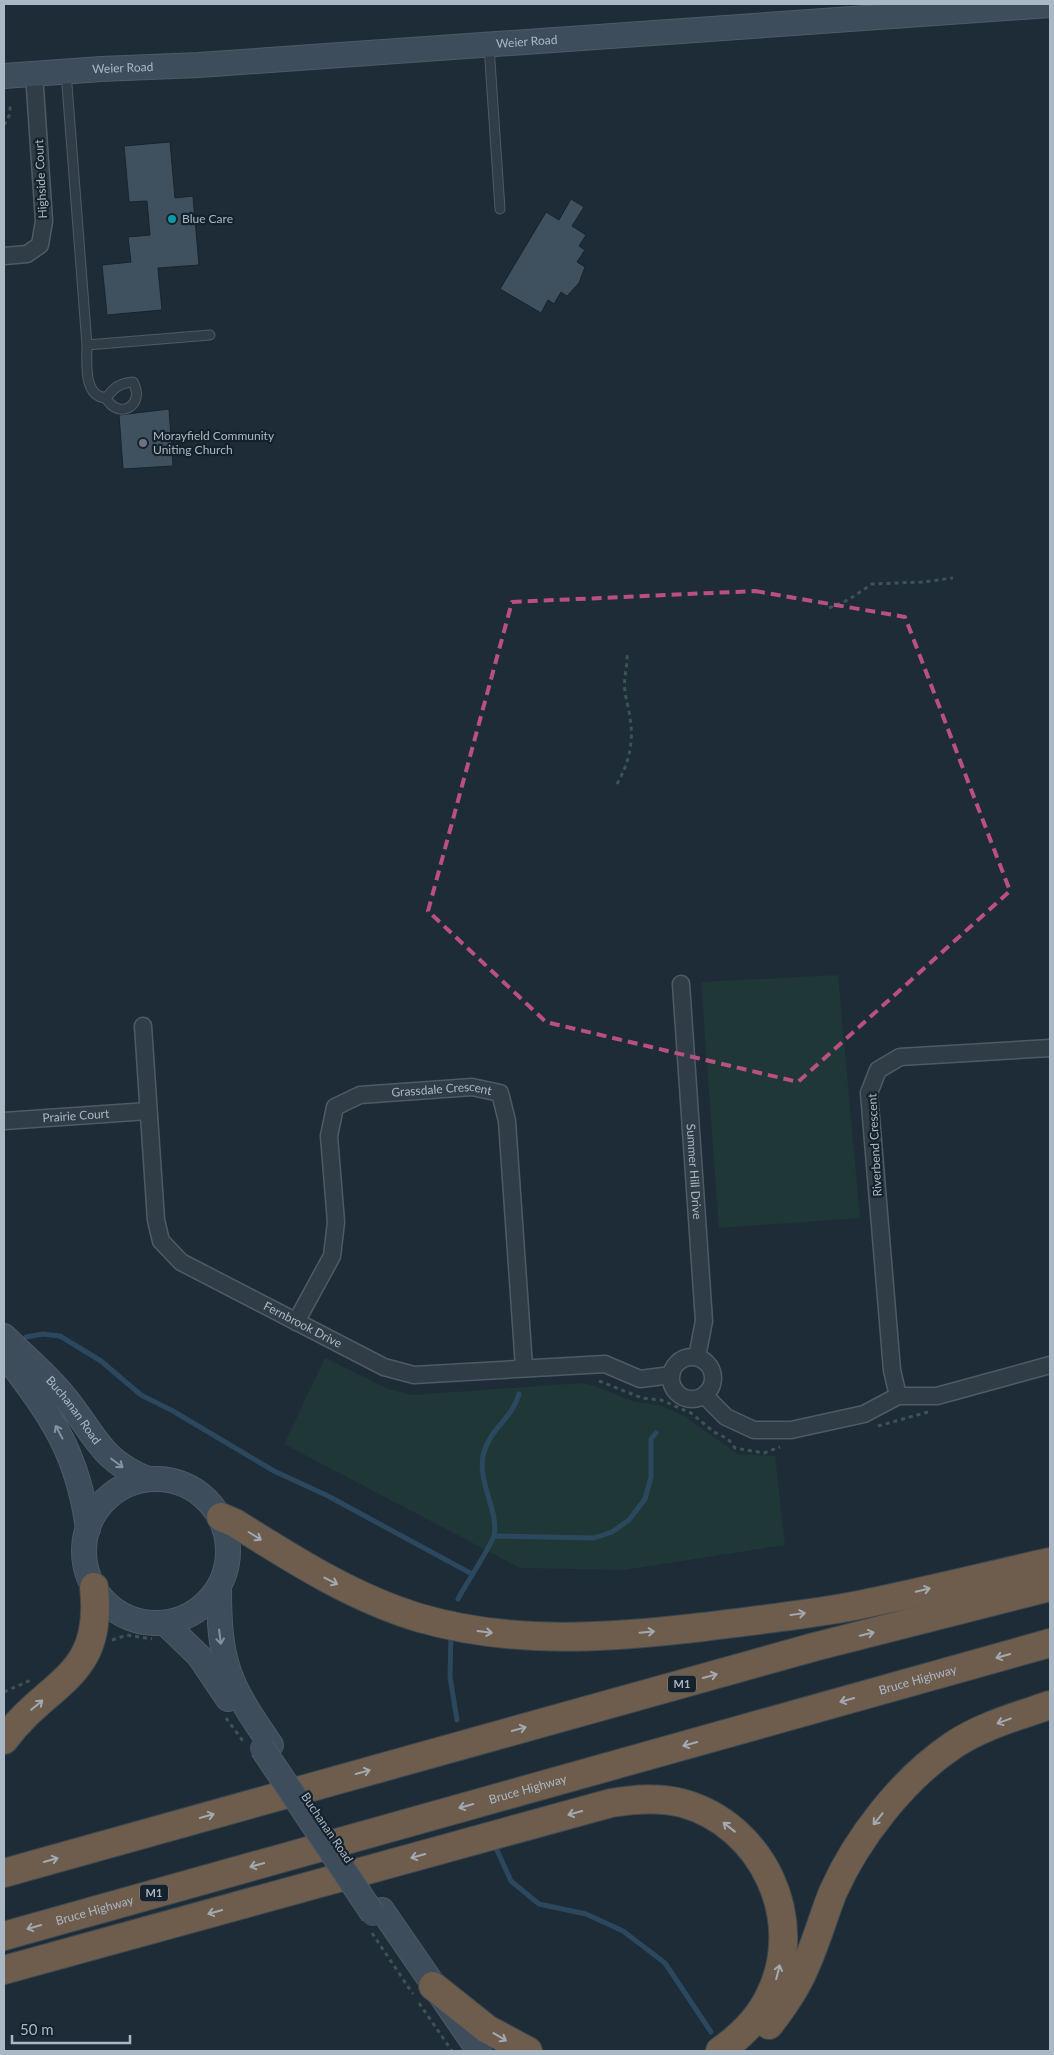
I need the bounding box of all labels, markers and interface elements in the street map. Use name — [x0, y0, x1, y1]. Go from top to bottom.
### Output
street label: Weier Road — [496, 32, 558, 51]
street label: Weier Road — [92, 59, 154, 77]
street label: Highside Court — [31, 138, 50, 219]
place label: Blue Care — [182, 211, 233, 226]
marker: Blue Care — [166, 213, 178, 225]
place label: Morayfield Community Uniting Church — [153, 428, 275, 457]
marker: Morayfield Community Uniting Church — [137, 437, 149, 449]
street label: Grassdale Crescent — [391, 1079, 494, 1100]
street label: Riverbend Crescent — [864, 1092, 885, 1197]
street label: Prairie Court — [42, 1106, 110, 1125]
street label: Summer Hill Drive — [684, 1123, 705, 1220]
street label: Fernbrook Drive — [261, 1298, 345, 1351]
street label: Buchanan Road — [43, 1373, 104, 1447]
one-way arrow — [54, 1425, 64, 1440]
one-way arrow — [110, 1457, 123, 1468]
one-way arrow — [248, 1531, 262, 1541]
one-way arrow — [324, 1576, 339, 1586]
one-way arrow — [914, 1585, 930, 1595]
one-way arrow — [790, 1609, 806, 1619]
one-way arrow — [477, 1627, 493, 1637]
one-way arrow — [639, 1628, 655, 1637]
one-way arrow — [215, 1629, 225, 1645]
one-way arrow — [858, 1629, 874, 1638]
one-way arrow — [996, 1652, 1012, 1662]
street label: Bruce Highway — [877, 1661, 959, 1698]
one-way arrow — [701, 1671, 717, 1681]
road number: M1 — [668, 1676, 696, 1692]
one-way arrow — [839, 1696, 855, 1706]
one-way arrow — [30, 1699, 43, 1710]
one-way arrow — [997, 1717, 1013, 1726]
one-way arrow — [511, 1724, 527, 1733]
one-way arrow — [683, 1740, 699, 1749]
one-way arrow — [354, 1767, 370, 1777]
street label: Bruce Highway — [487, 1771, 569, 1807]
street label: Buchanan Road — [298, 1790, 356, 1866]
one-way arrow — [459, 1802, 475, 1811]
one-way arrow — [567, 1808, 583, 1818]
one-way arrow — [199, 1811, 215, 1820]
one-way arrow — [872, 1812, 883, 1825]
one-way arrow — [722, 1822, 736, 1832]
one-way arrow — [411, 1852, 427, 1862]
one-way arrow — [42, 1855, 58, 1864]
one-way arrow — [250, 1860, 266, 1870]
road number: M1 — [140, 1885, 168, 1902]
street label: Bruce Highway — [54, 1892, 136, 1928]
one-way arrow — [208, 1908, 224, 1917]
one-way arrow — [26, 1923, 42, 1933]
one-way arrow — [774, 1964, 783, 1980]
scale bar — [12, 2012, 130, 2044]
text: 50 m — [20, 2020, 54, 2038]
one-way arrow — [492, 2032, 506, 2042]

